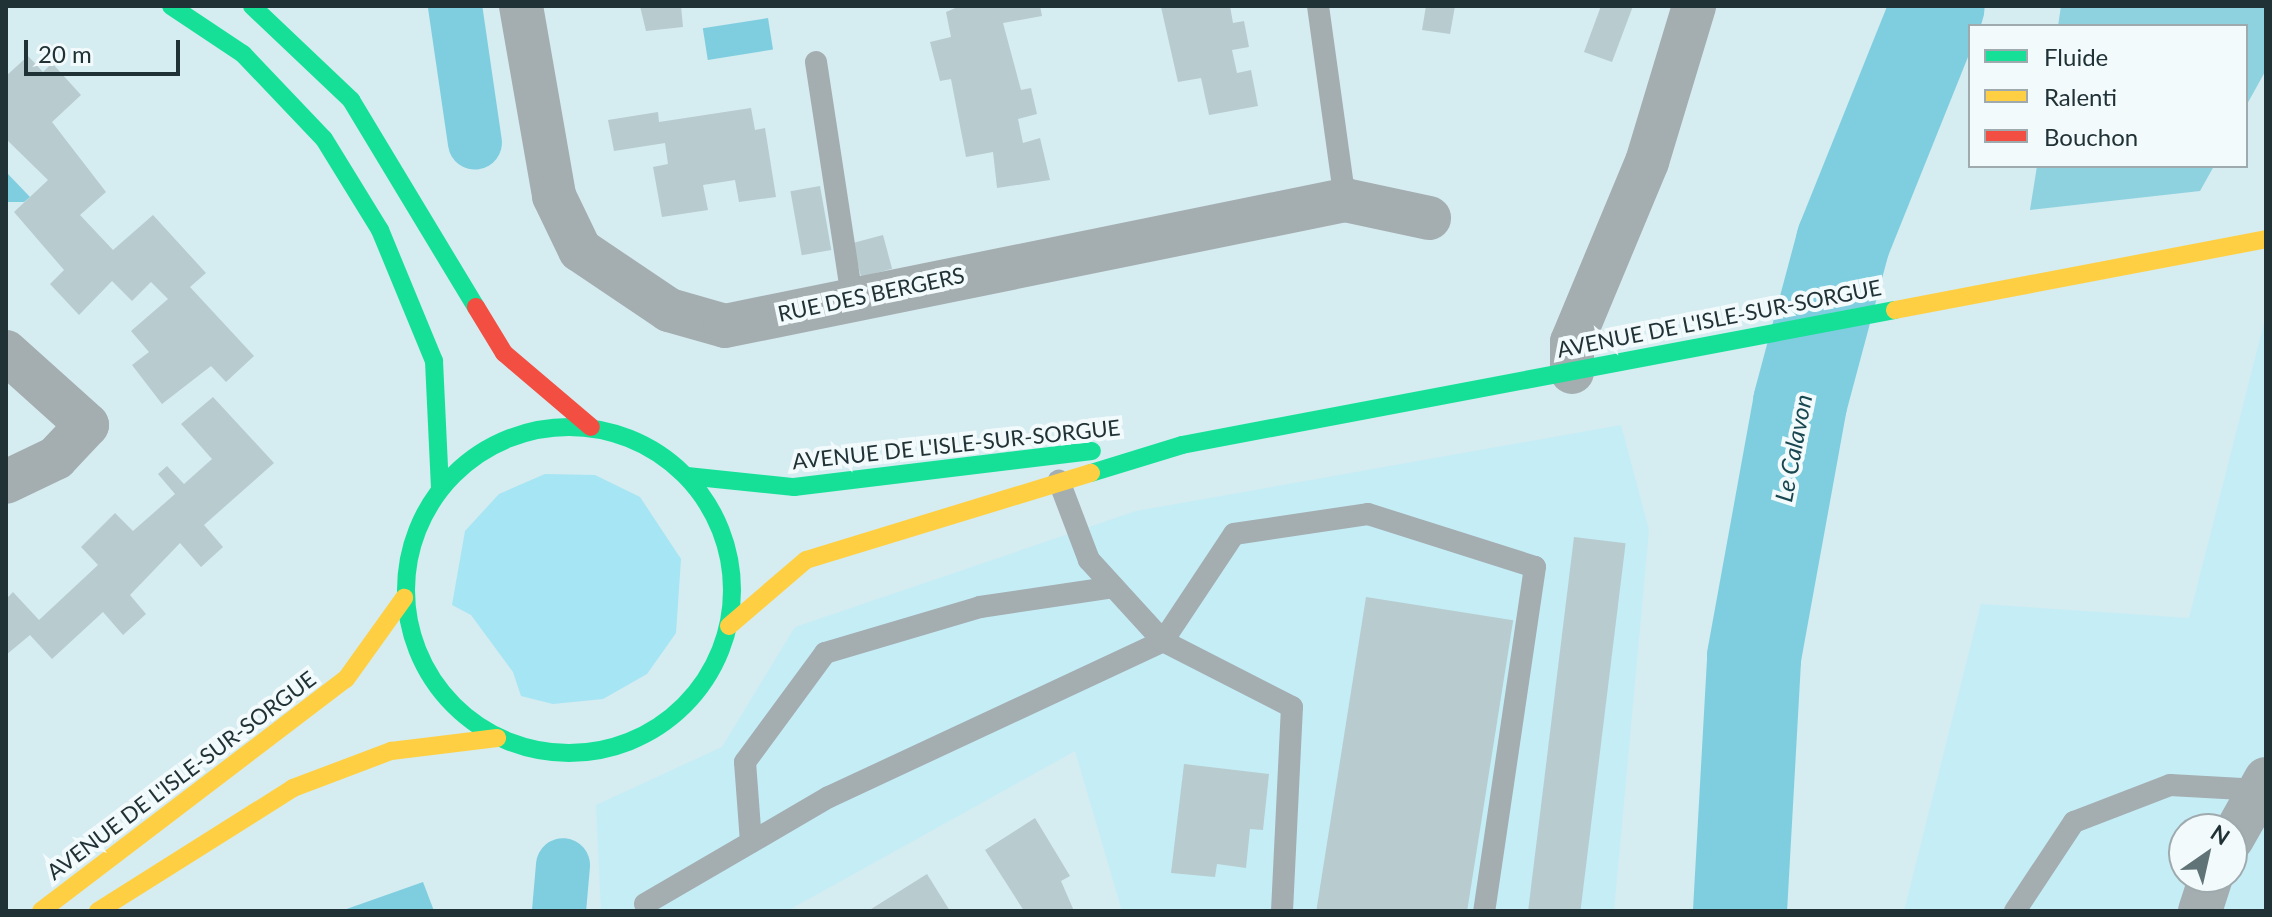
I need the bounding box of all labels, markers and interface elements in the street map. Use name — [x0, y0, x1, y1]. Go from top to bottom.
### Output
scale bar — [28, 24, 184, 74]
legend — [1968, 24, 2248, 168]
text: 20 m — [38, 39, 92, 68]
text: Fluide — [2044, 42, 2108, 71]
text: Ralenti — [2044, 82, 2117, 111]
text: Bouchon — [2044, 122, 2138, 151]
street label: RUE DES BERGERS — [775, 261, 967, 327]
street label: AVENUE DE L'ISLE-SUR-SORGUE — [1555, 274, 1883, 362]
water label: Le Calavon — [1768, 392, 1818, 504]
street label: AVENUE DE L'ISLE-SUR-SORGUE — [791, 414, 1121, 474]
street label: AVENUE DE L'ISLE-SUR-SORGUE — [41, 665, 321, 885]
north arrow — [2168, 813, 2248, 893]
text: N — [2206, 818, 2235, 850]

